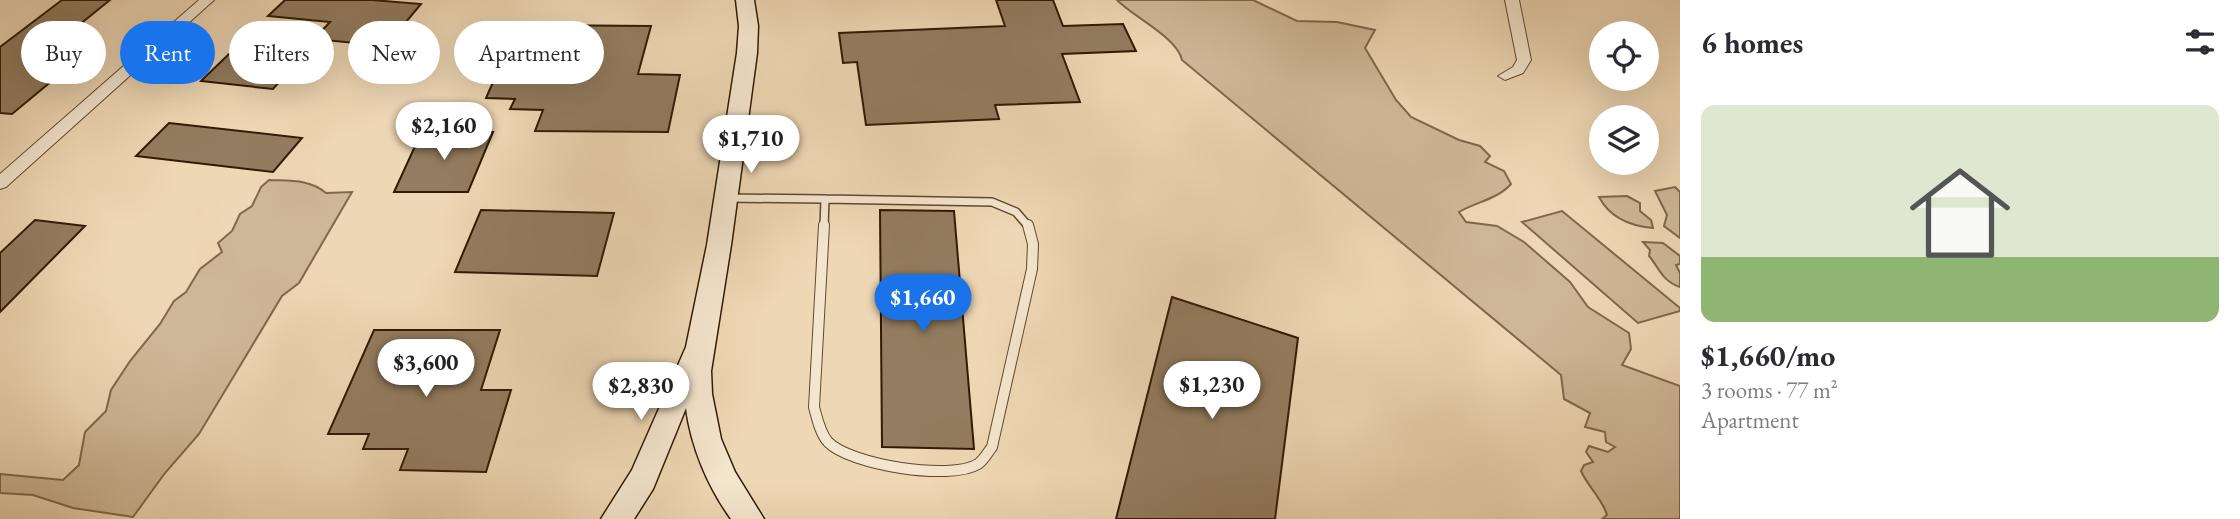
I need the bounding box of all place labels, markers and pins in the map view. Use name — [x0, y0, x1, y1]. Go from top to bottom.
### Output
pin: $2,160 — [387, 102, 501, 162]
pin: $1,710 — [694, 116, 808, 175]
pin: $1,660 — [866, 274, 980, 334]
pin: $3,600 — [369, 340, 483, 399]
pin: $2,830 — [584, 362, 698, 422]
pin: $1,230 — [1155, 362, 1269, 421]

